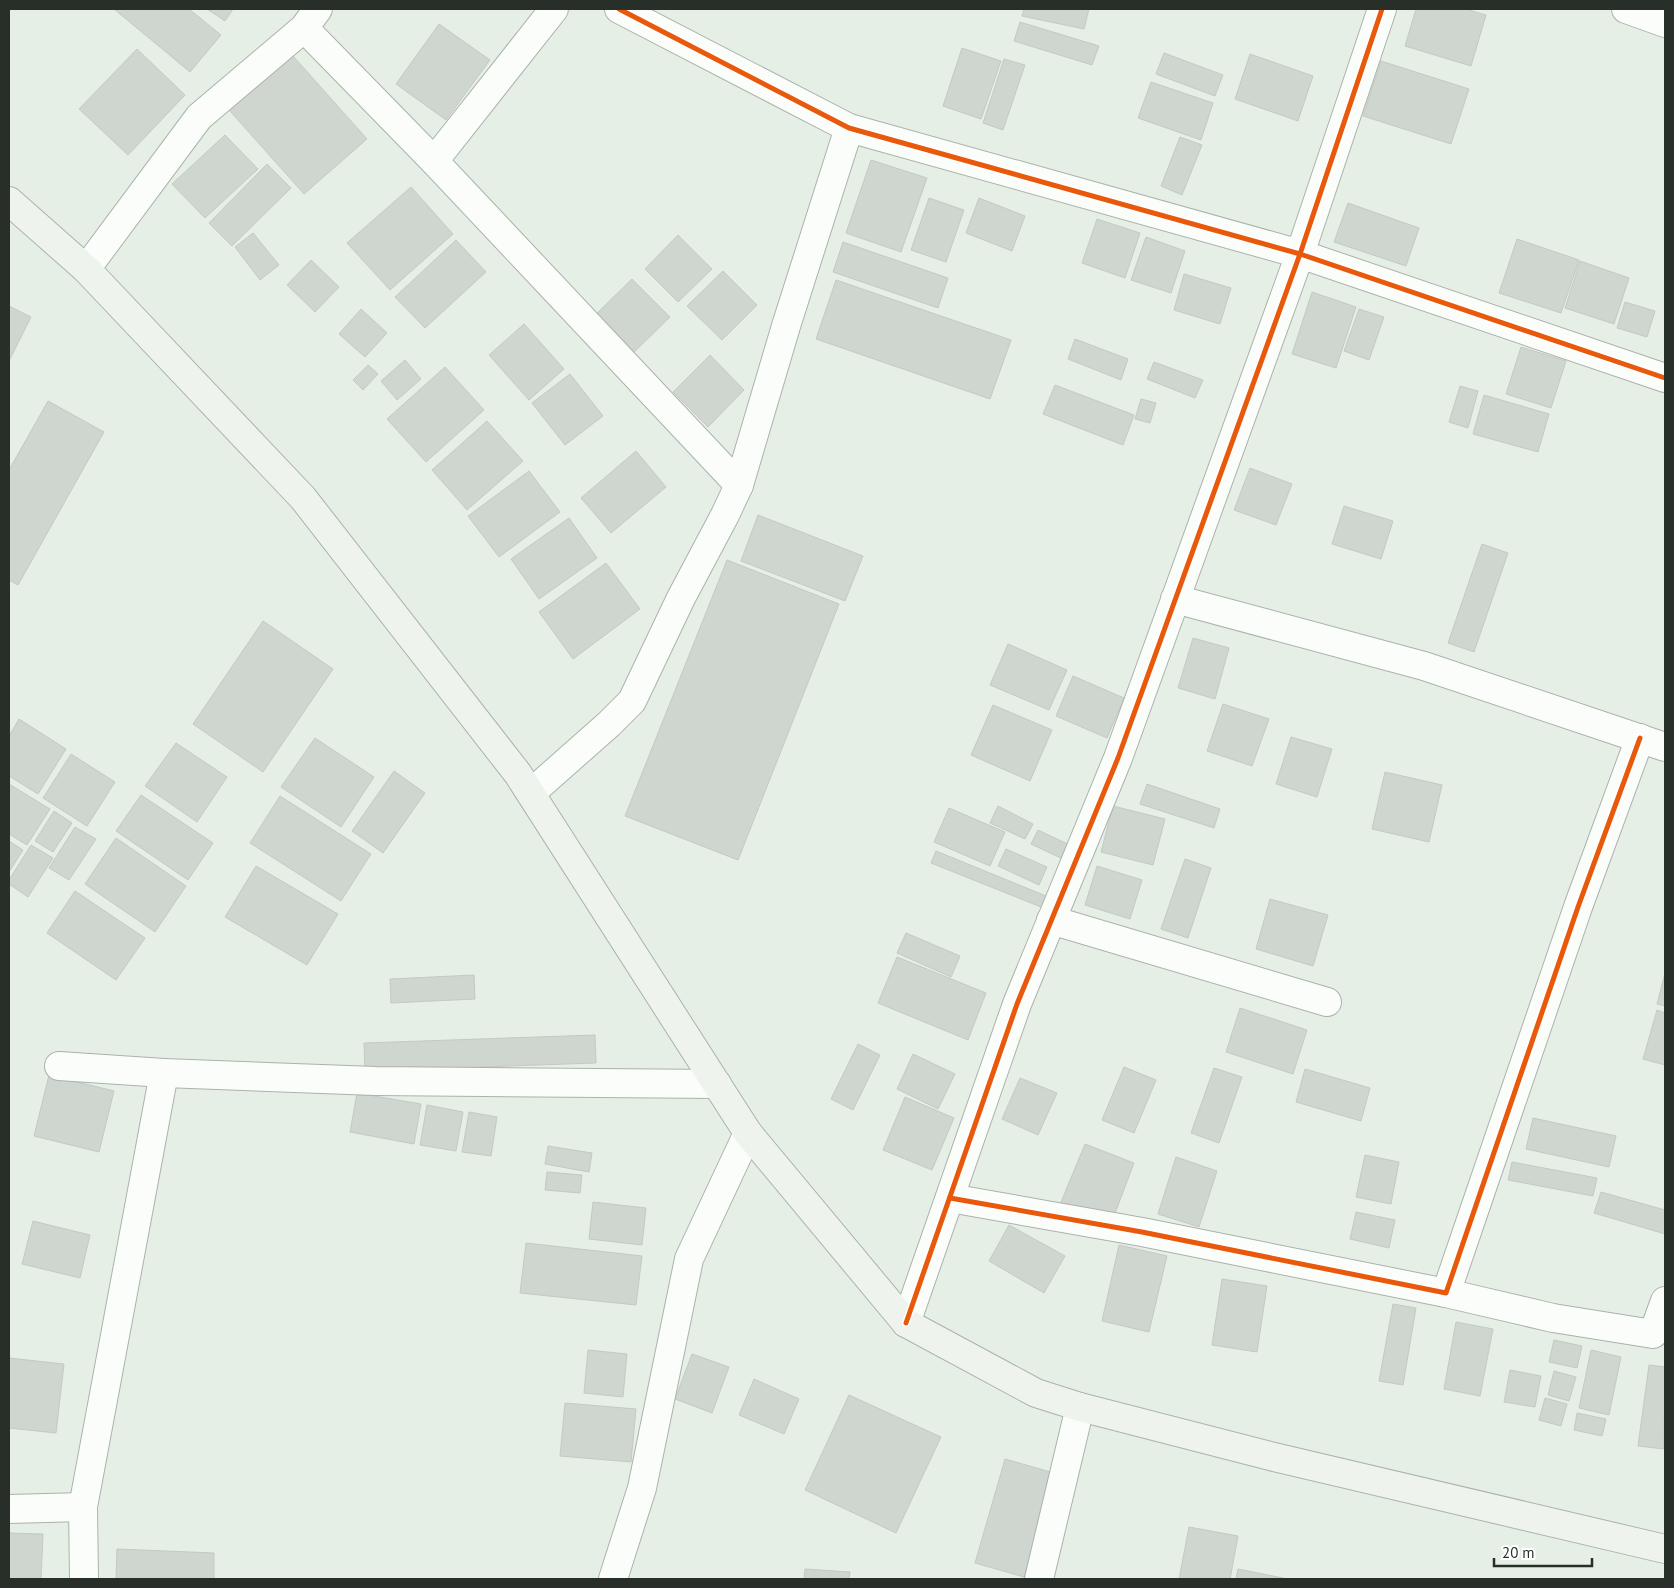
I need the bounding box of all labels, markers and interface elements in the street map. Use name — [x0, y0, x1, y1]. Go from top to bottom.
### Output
scale bar — [1494, 1536, 1592, 1568]
text: 20 m — [1502, 1543, 1535, 1562]

